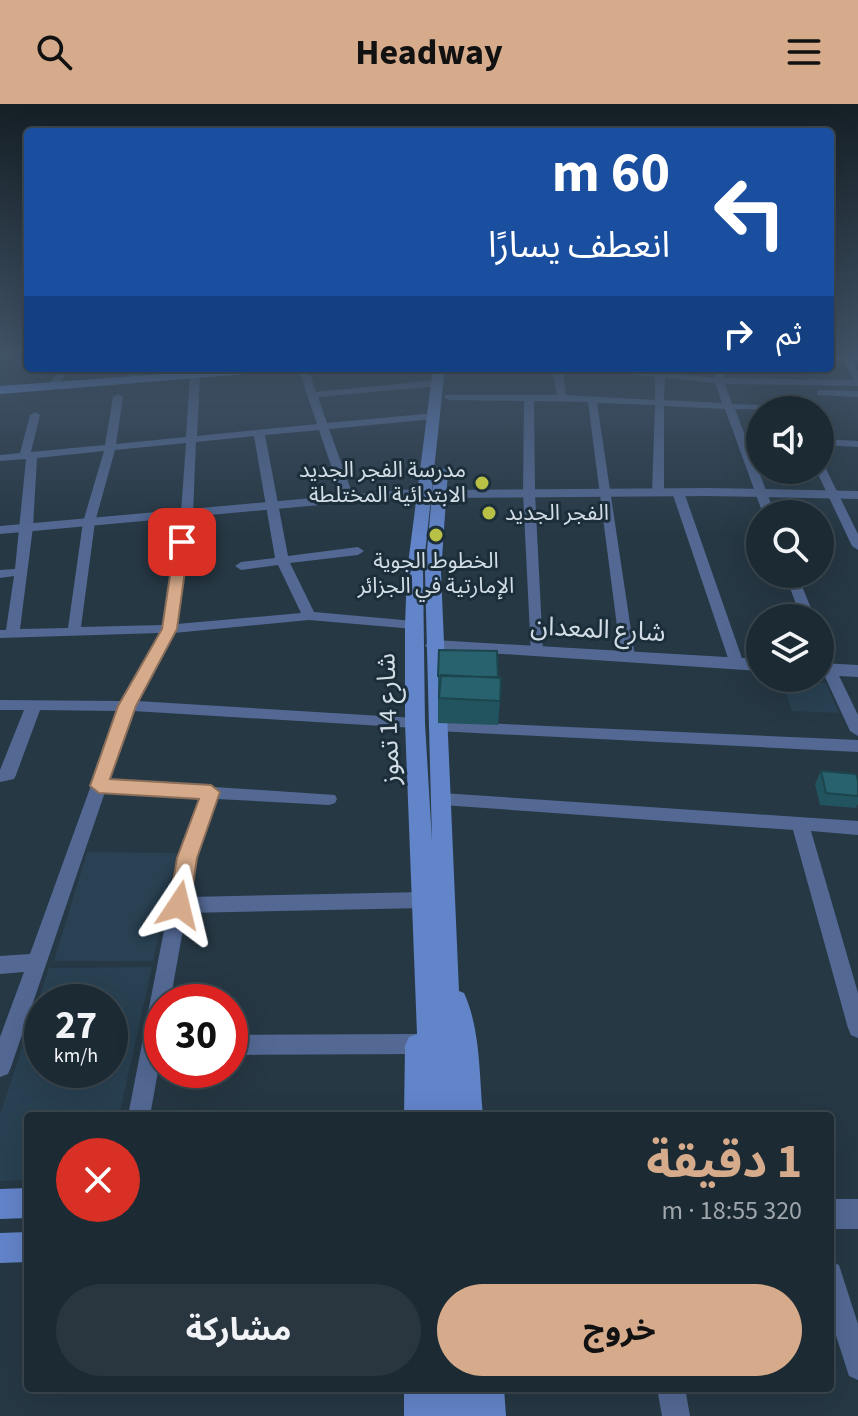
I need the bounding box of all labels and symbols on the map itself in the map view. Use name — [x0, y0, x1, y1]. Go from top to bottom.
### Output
place label: مدرسة الفجر الجديد الابتدائية المختلطة — [299, 454, 466, 511]
marker: مدرسة الفجر الجديد الابتدائية المختلطة — [473, 474, 491, 492]
place label: الفجر الجديد — [505, 497, 609, 529]
marker: الفجر الجديد — [480, 504, 498, 522]
pin — [148, 508, 216, 576]
marker: الخطوط الجوية الإمارتية في الجزائر — [427, 526, 445, 544]
place label: الخطوط الجوية الإمارتية في الجزائر — [357, 545, 514, 602]
street label: شارع المعدان — [530, 607, 666, 651]
street label: شارع 14 تموز — [367, 653, 409, 786]
position arrow — [137, 863, 221, 947]
speed limit sign: 30 — [144, 984, 248, 1088]

